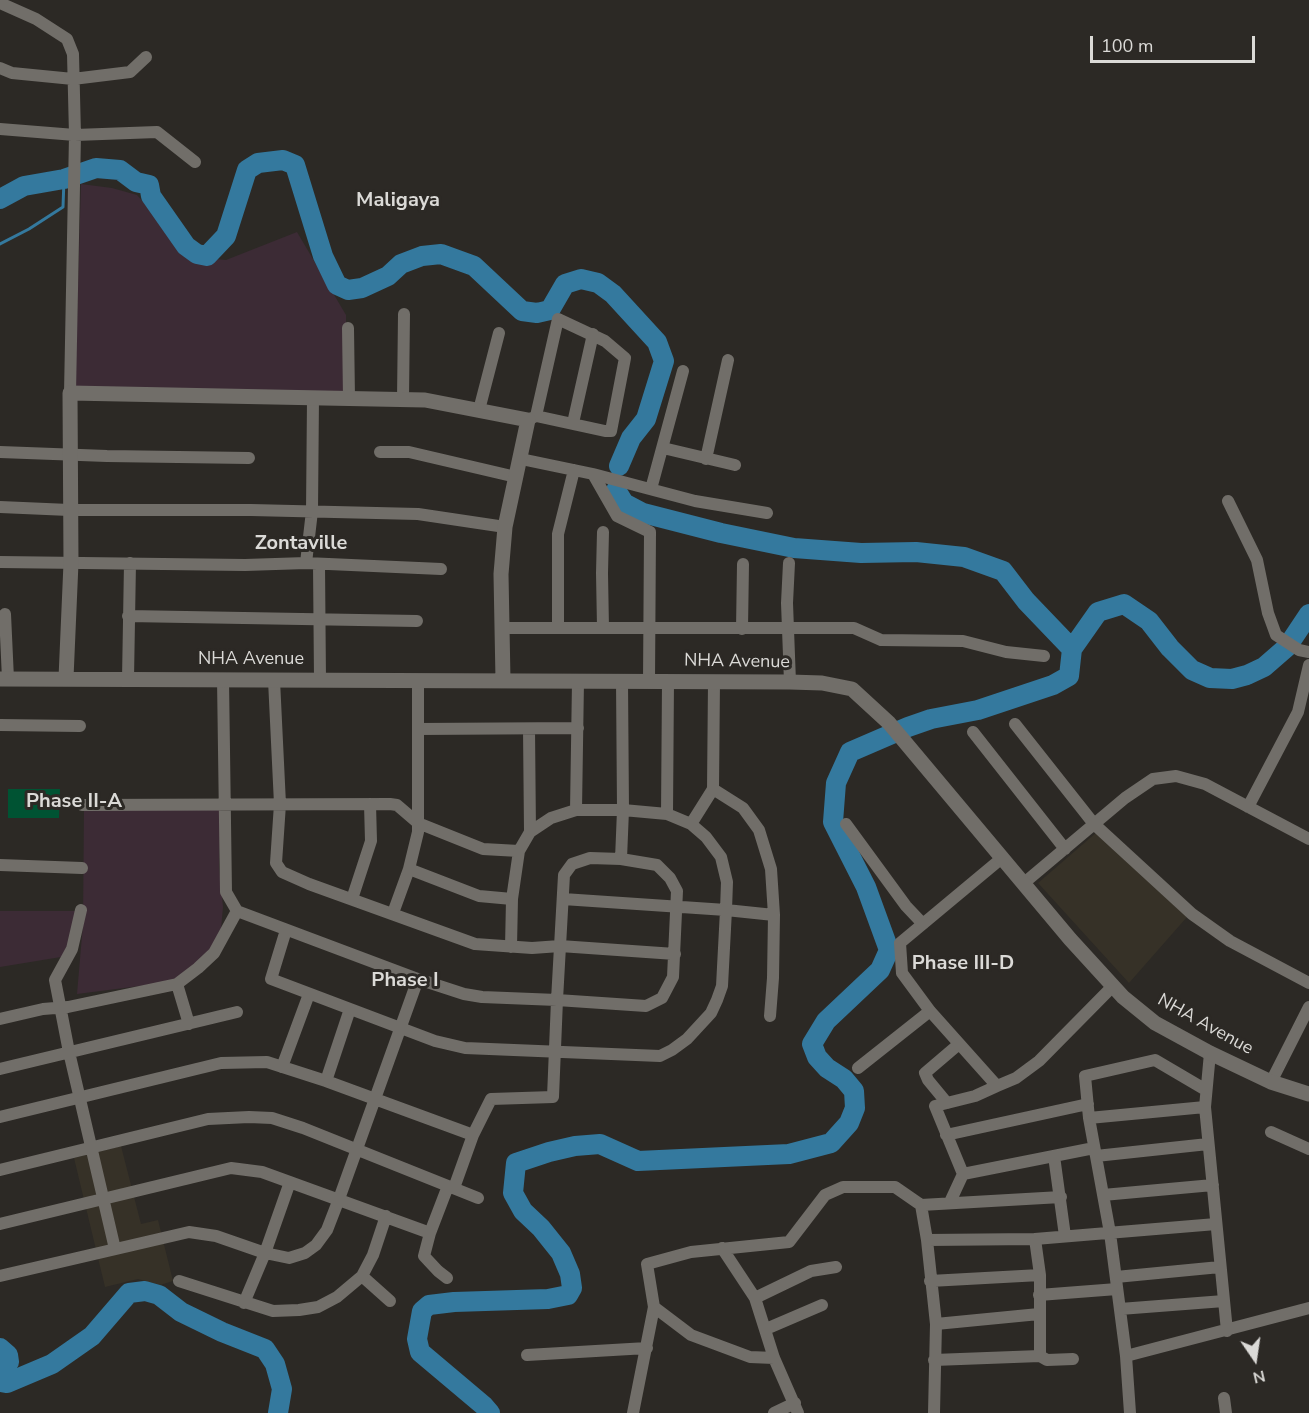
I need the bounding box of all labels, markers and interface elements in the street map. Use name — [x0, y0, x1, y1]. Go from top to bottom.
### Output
scale bar — [1093, 24, 1258, 62]
text: 100 m — [1101, 34, 1153, 58]
district label: Maligaya — [356, 189, 440, 213]
district label: Zontaville — [255, 532, 347, 556]
street label: NHA Avenue — [198, 649, 304, 671]
street label: NHA Avenue — [684, 650, 790, 674]
district label: Phase II-A — [26, 790, 122, 814]
district label: Phase III-D — [912, 952, 1014, 976]
district label: Phase I — [371, 969, 439, 993]
street label: NHA Avenue — [1153, 990, 1257, 1060]
north arrow — [1225, 1329, 1285, 1389]
text: N — [1251, 1364, 1267, 1389]

